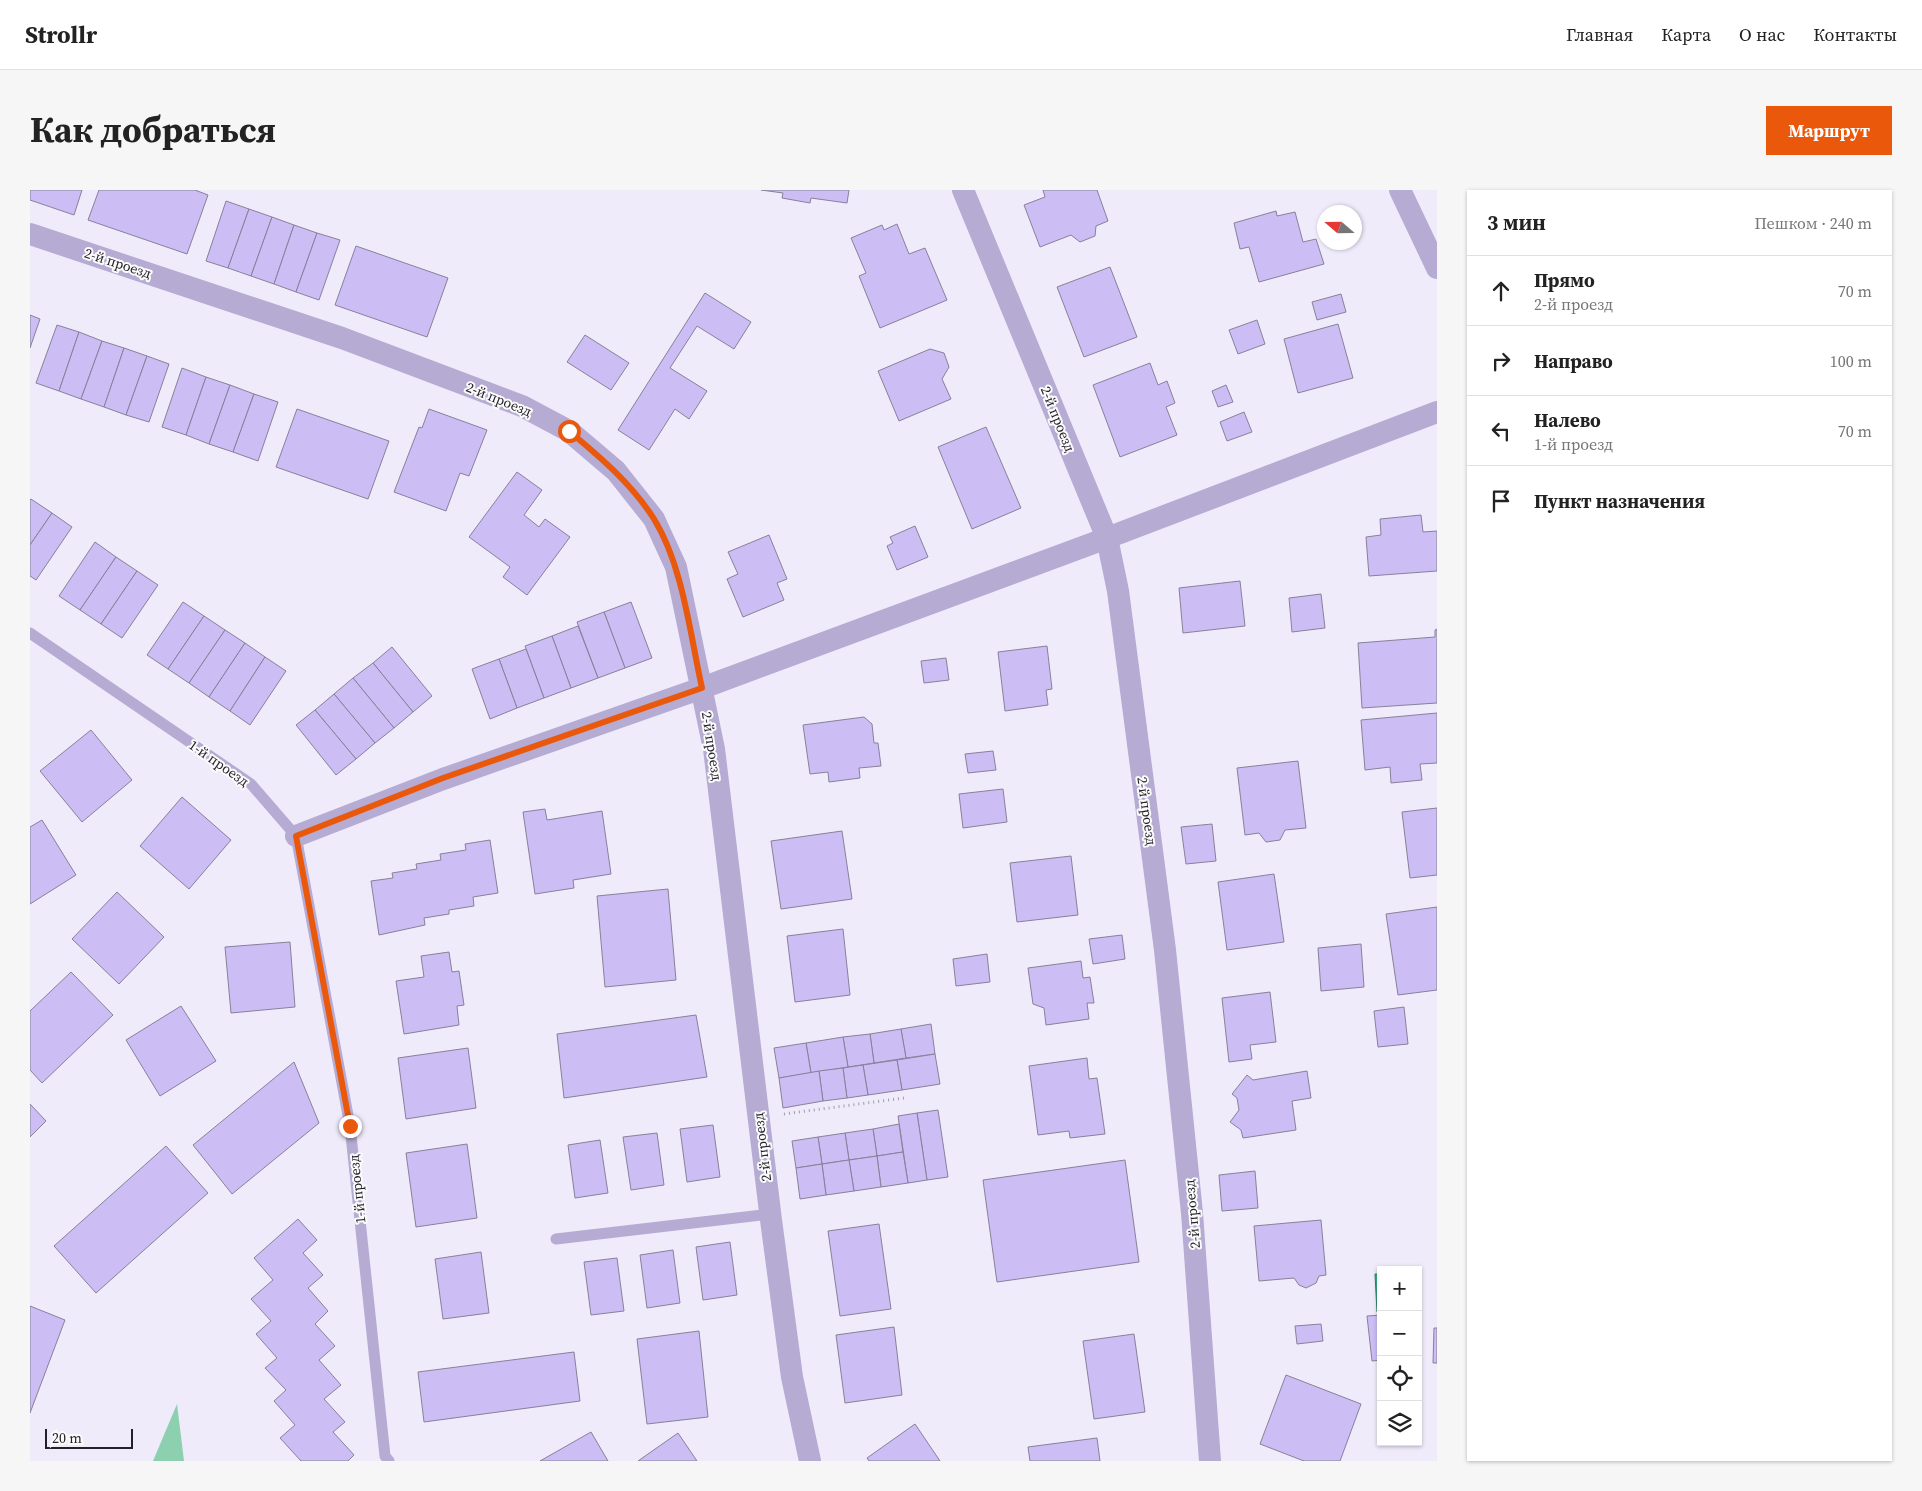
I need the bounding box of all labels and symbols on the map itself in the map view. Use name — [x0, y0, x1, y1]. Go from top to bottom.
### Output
north arrow — [1317, 205, 1362, 250]
street label: 2-й проезд — [82, 243, 154, 283]
street label: 2-й проезд — [463, 377, 535, 421]
street label: 2-й проезд — [1036, 383, 1080, 455]
route start — [558, 420, 581, 443]
street label: 2-й проезд — [697, 710, 727, 782]
street label: 1-й проезд — [185, 735, 253, 791]
street label: 2-й проезд — [1132, 775, 1162, 847]
street label: 2-й проезд — [748, 1111, 776, 1183]
route end — [339, 1115, 362, 1138]
street label: 1-й проезд — [343, 1153, 371, 1224]
street label: 2-й проезд — [1179, 1179, 1205, 1249]
scale bar — [45, 1426, 132, 1449]

